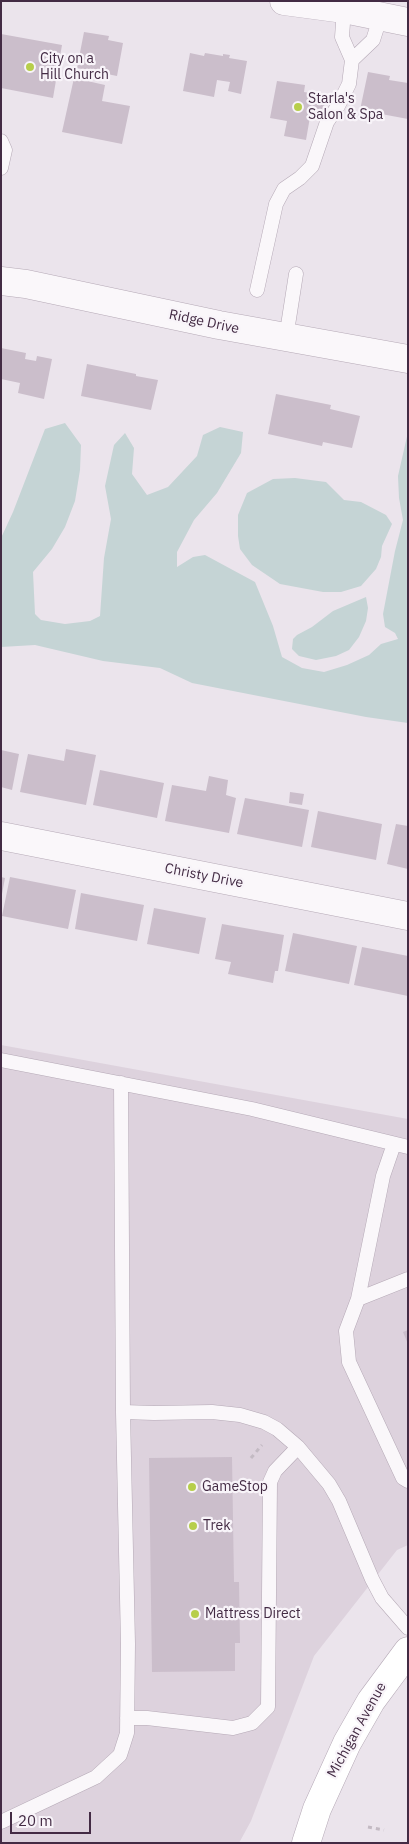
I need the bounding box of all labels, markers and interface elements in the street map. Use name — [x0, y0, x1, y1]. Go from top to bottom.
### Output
place label: City on a Hill Church — [40, 51, 109, 84]
marker: City on a Hill Church — [24, 61, 36, 73]
place label: Starla's Salon & Spa — [308, 91, 383, 124]
marker: Starla's Salon & Spa — [292, 101, 304, 113]
street label: Ridge Drive — [167, 306, 241, 338]
street label: Christy Drive — [163, 860, 245, 892]
place label: GameStop — [202, 1479, 268, 1495]
marker: GameStop — [186, 1481, 198, 1493]
place label: Trek — [203, 1518, 231, 1534]
marker: Trek — [187, 1520, 199, 1532]
place label: Mattress Direct — [205, 1606, 301, 1622]
marker: Mattress Direct — [189, 1608, 201, 1620]
street label: Michigan Avenue — [324, 1679, 390, 1781]
scale bar — [12, 1802, 94, 1834]
text: 20 m — [18, 1811, 53, 1830]

